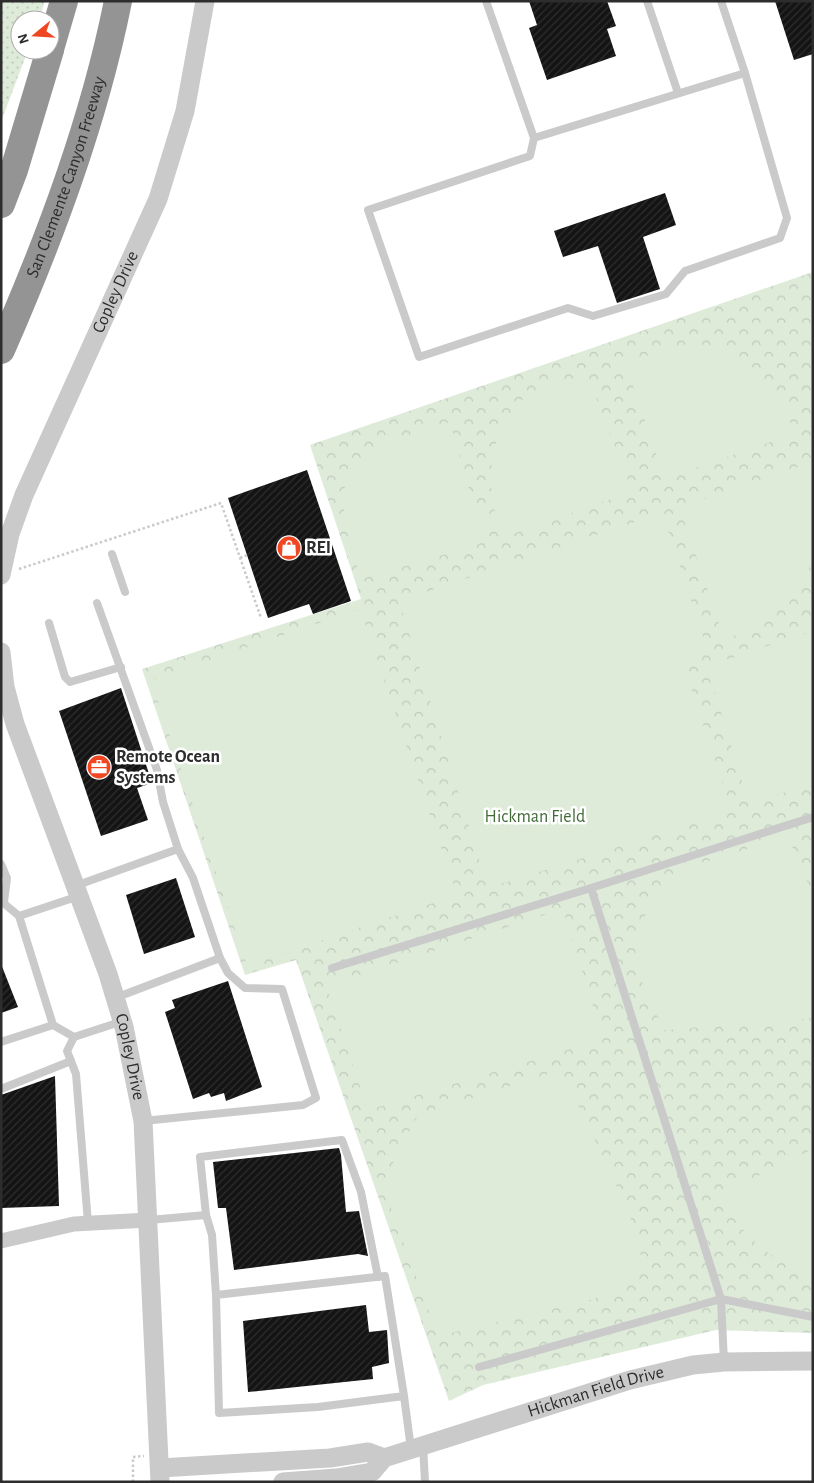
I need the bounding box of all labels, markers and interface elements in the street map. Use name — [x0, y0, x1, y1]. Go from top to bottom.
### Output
north arrow — [10, 10, 60, 60]
text: N — [15, 32, 32, 46]
street label: San Clemente Canyon Freeway — [23, 74, 109, 280]
street label: Copley Drive — [89, 248, 142, 336]
shop icon: REI — [276, 535, 302, 561]
place label: REI — [306, 539, 331, 557]
place label: Remote Ocean Systems — [116, 748, 220, 787]
office icon: Remote Ocean Systems — [86, 754, 112, 780]
park label: Hickman Field — [485, 808, 585, 826]
street label: Copley Drive — [111, 1011, 148, 1102]
street label: Hickman Field Drive — [525, 1363, 666, 1421]

